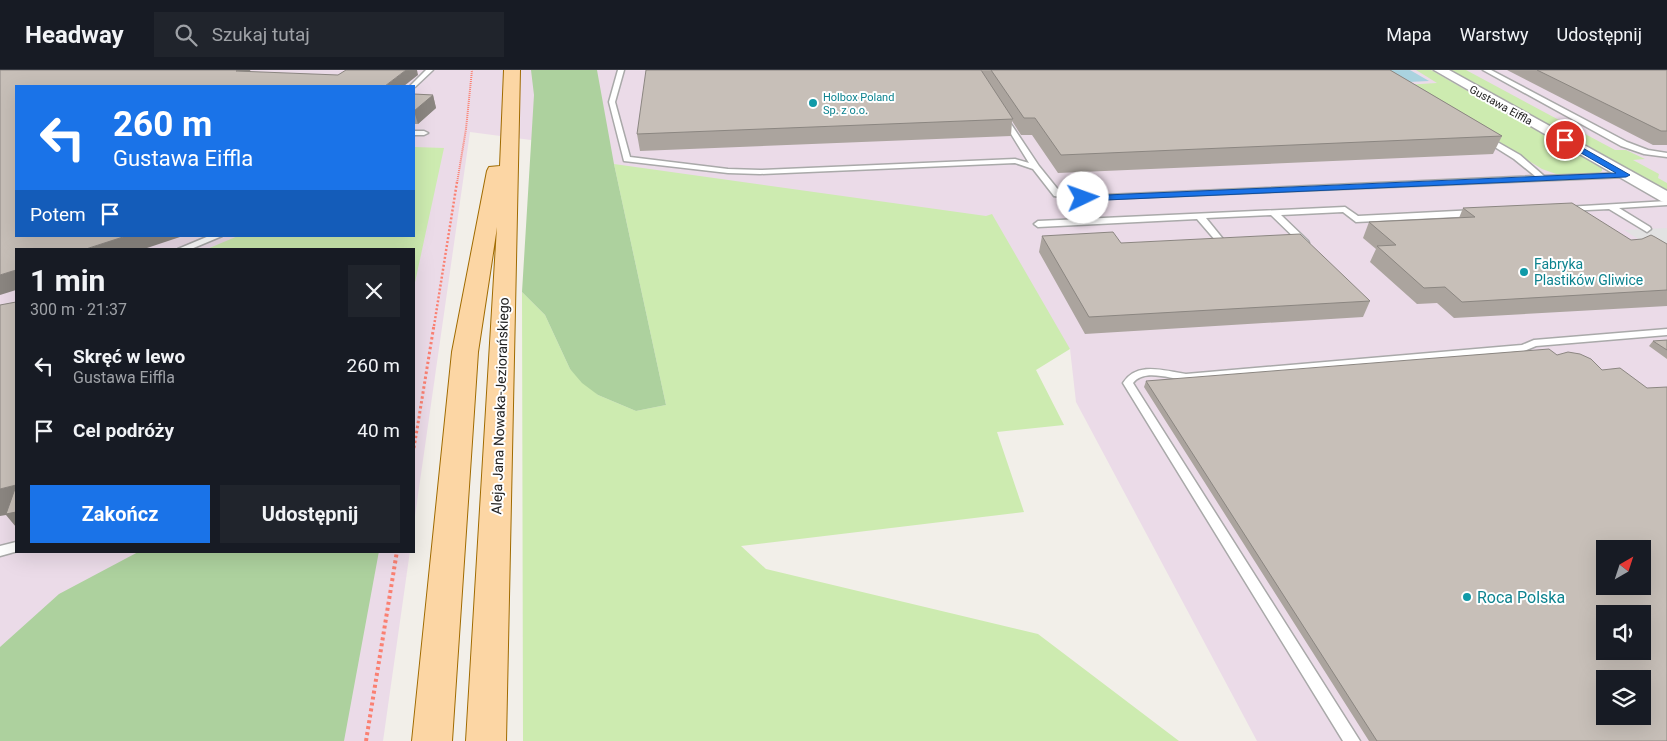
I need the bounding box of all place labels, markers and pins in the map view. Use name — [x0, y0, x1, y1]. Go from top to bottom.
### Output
place label: Holbox Poland Sp. z o.o. — [823, 91, 894, 117]
marker: Holbox Poland Sp. z o.o. — [807, 97, 819, 109]
pin — [1544, 119, 1586, 161]
place label: Fabryka Plastików Gliwice — [1534, 256, 1643, 288]
marker: Fabryka Plastików Gliwice — [1518, 266, 1530, 278]
place label: Roca Polska — [1477, 588, 1565, 607]
marker: Roca Polska — [1461, 591, 1473, 603]

